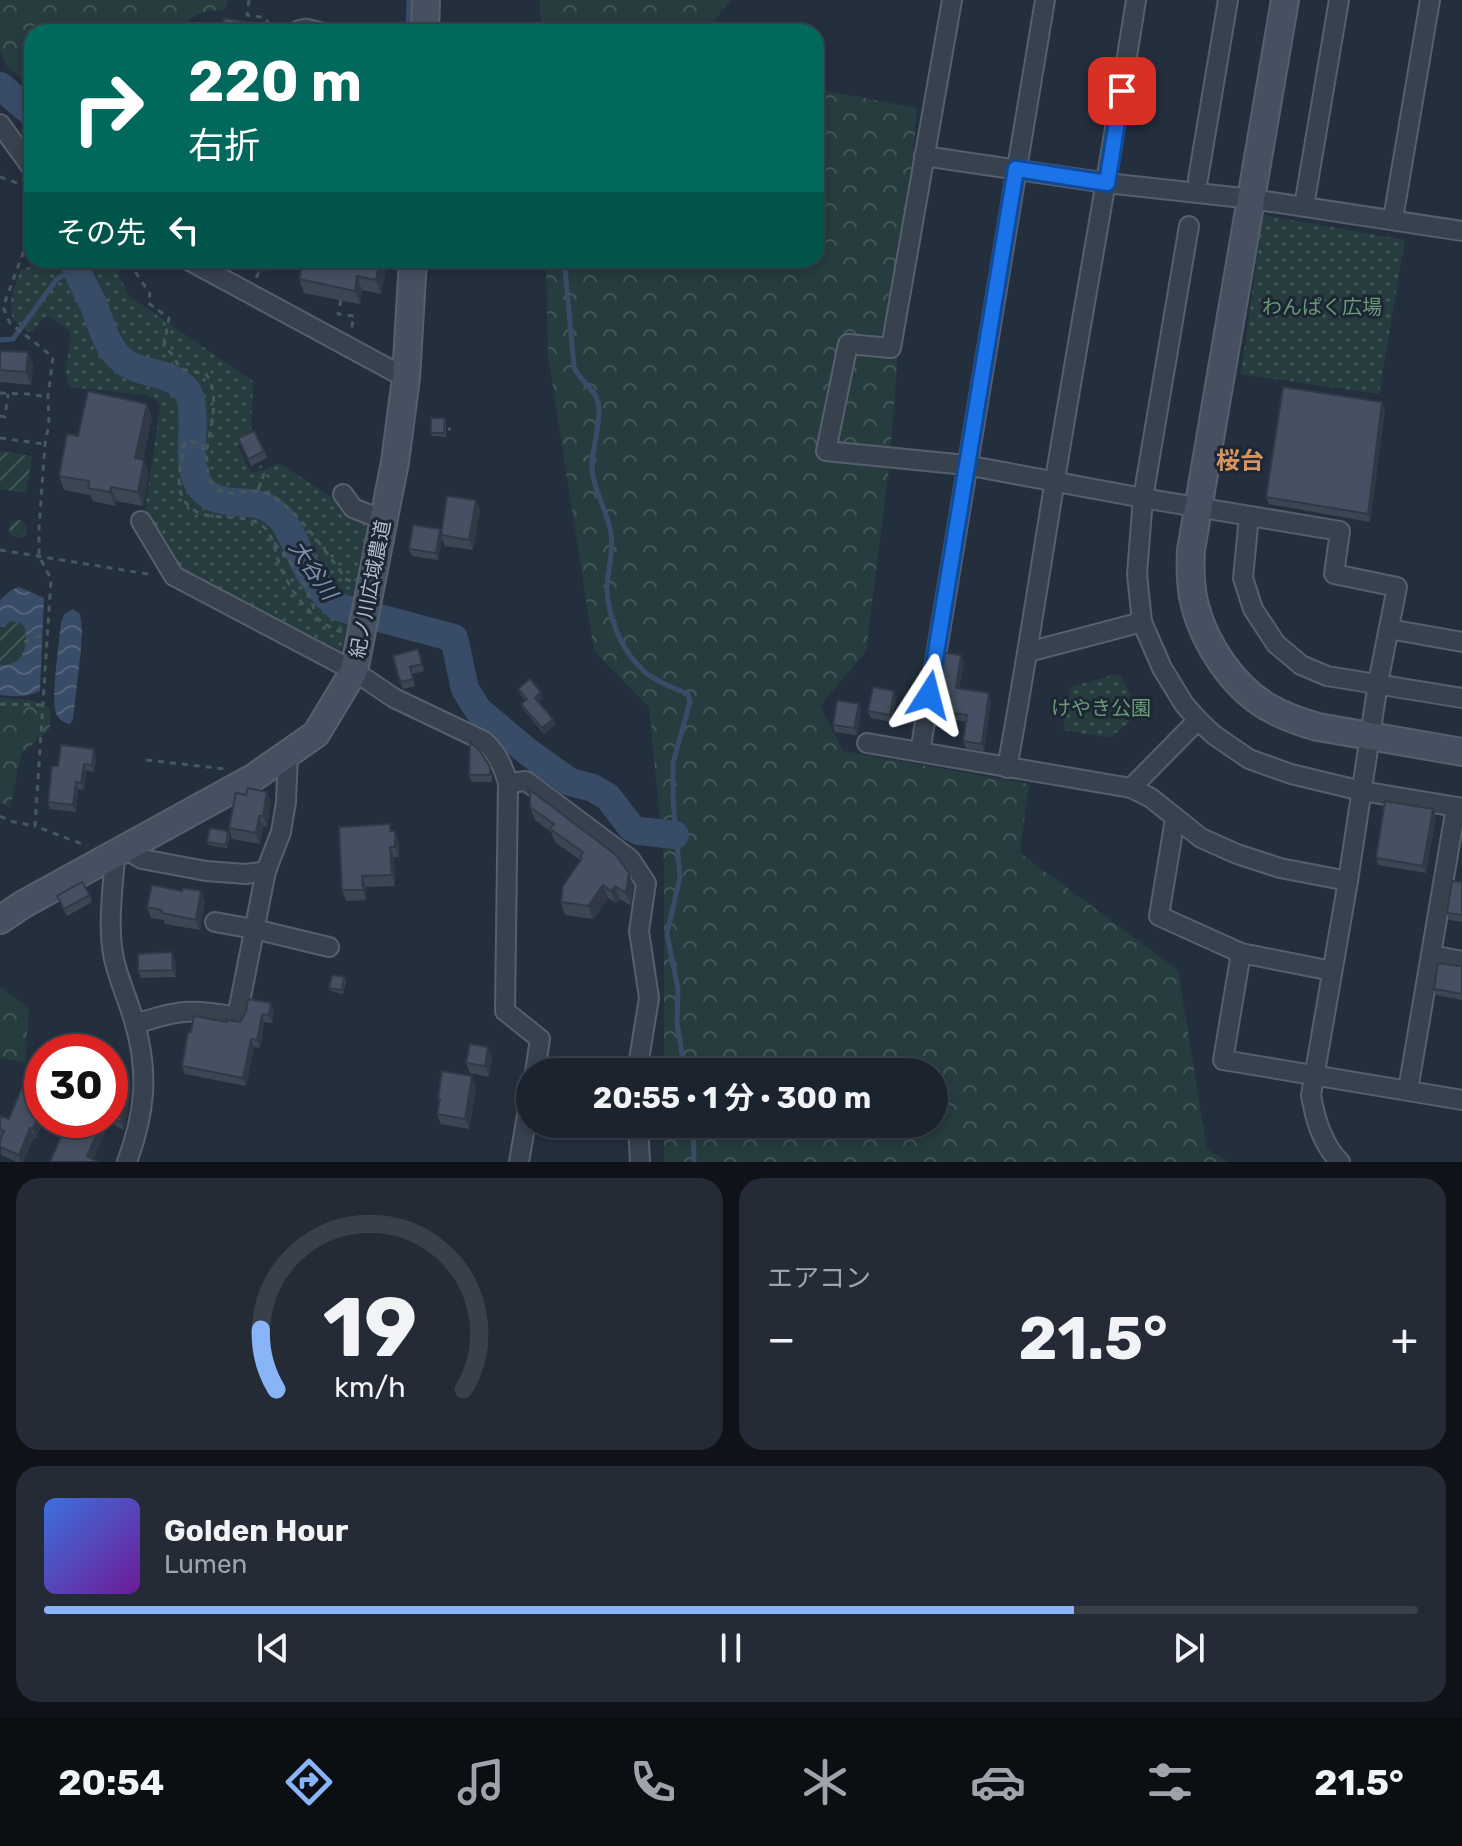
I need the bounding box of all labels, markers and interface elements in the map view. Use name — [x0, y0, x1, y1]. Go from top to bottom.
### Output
text: 220 m — [188, 49, 362, 115]
icon: right — [56, 56, 160, 160]
pin — [1088, 57, 1156, 125]
icon: arrive — [1100, 69, 1144, 113]
text: 右折 — [188, 124, 260, 167]
icon: left — [162, 208, 206, 252]
text: その先 — [56, 215, 146, 251]
park label: わんぱく広場 — [1262, 295, 1382, 319]
district label: 桜台 — [1216, 447, 1264, 475]
street label: 紀ノ川広域農道 — [345, 518, 395, 660]
water label: 大谷川 — [283, 535, 344, 607]
position arrow — [887, 653, 971, 737]
park label: けやき公園 — [1051, 696, 1151, 720]
speed limit sign: 30 — [24, 1034, 128, 1138]
text: 20:55 · 1 分 · 300 m — [593, 1080, 871, 1116]
text: エアコン — [767, 1263, 871, 1294]
text: 19 — [322, 1278, 417, 1377]
text: 21.5° — [1018, 1303, 1168, 1374]
text: − — [767, 1313, 796, 1365]
text: + — [1391, 1313, 1418, 1365]
text: km/h — [334, 1370, 405, 1404]
text: Golden Hour — [164, 1513, 348, 1549]
text: Lumen — [164, 1549, 247, 1580]
icon: previous — [251, 1626, 295, 1670]
icon: pause — [709, 1626, 753, 1670]
icon: next — [1167, 1626, 1211, 1670]
icon: directions — [281, 1754, 337, 1810]
icon: music — [453, 1754, 509, 1810]
icon: phone — [625, 1754, 681, 1810]
icon: climate — [797, 1754, 853, 1810]
icon: car — [970, 1754, 1026, 1810]
icon: filters — [1142, 1754, 1198, 1810]
text: 20:54 — [58, 1761, 164, 1804]
text: 21.5° — [1314, 1761, 1404, 1804]

